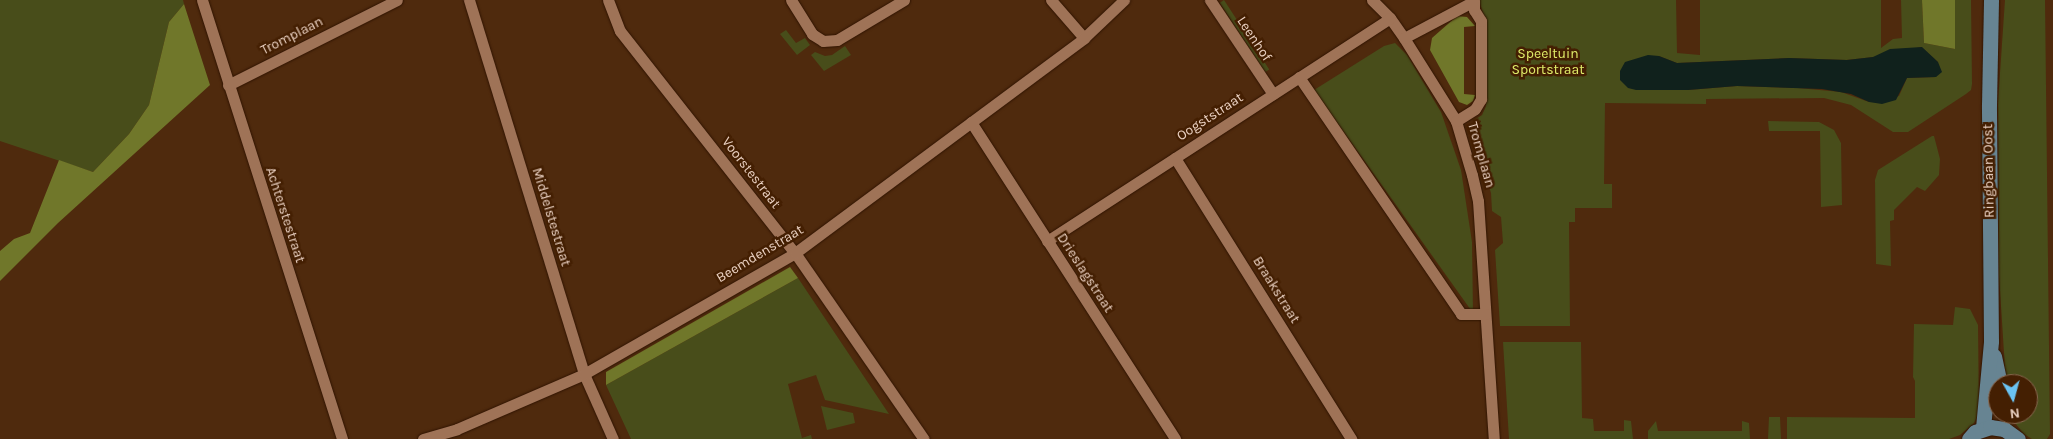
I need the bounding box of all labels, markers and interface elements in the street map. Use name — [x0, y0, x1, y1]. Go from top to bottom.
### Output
street label: Tromplaan — [258, 13, 326, 59]
street label: Leenhof — [1233, 13, 1275, 65]
park label: Speeltuin Sportstraat — [1512, 46, 1584, 78]
street label: Oogststraat — [1174, 89, 1246, 145]
street label: Tromplaan — [1464, 120, 1498, 190]
street label: Ringbaan Oost — [1980, 124, 1998, 218]
street label: Voorstestraat — [718, 134, 784, 212]
street label: Achterstestraat — [262, 165, 308, 265]
street label: Middelstestraat — [528, 166, 574, 268]
street label: Beemdenstraat — [713, 221, 807, 287]
street label: Drieslagstraat — [1053, 230, 1117, 316]
street label: Braakstraat — [1249, 254, 1303, 326]
north arrow — [1988, 374, 2038, 424]
text: N — [2009, 404, 2021, 422]

